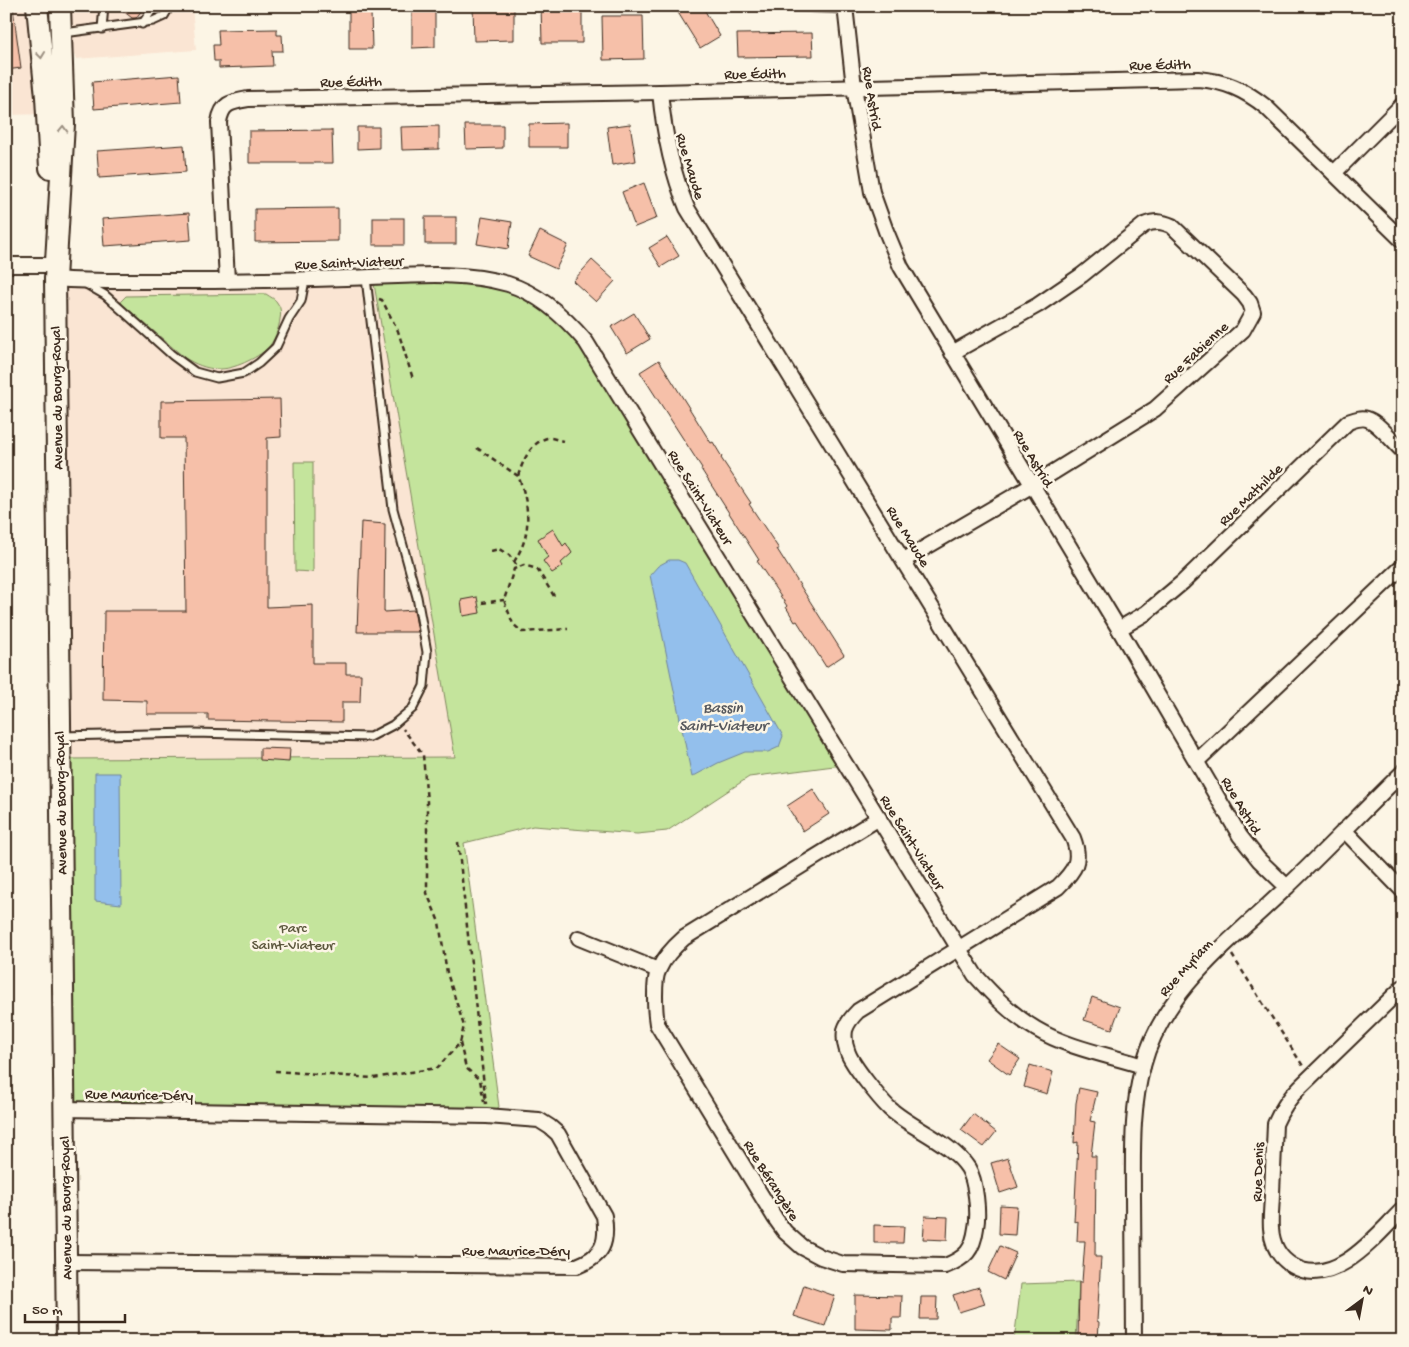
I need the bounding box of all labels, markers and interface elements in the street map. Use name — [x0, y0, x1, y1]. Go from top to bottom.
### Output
one-way arrow — [35, 51, 46, 59]
street label: Rue Édith — [1129, 56, 1191, 76]
street label: Rue Édith — [724, 65, 786, 85]
street label: Rue Astrid — [857, 65, 885, 133]
street label: Rue Édith — [320, 73, 382, 93]
one-way arrow — [58, 125, 69, 133]
street label: Rue Maude — [670, 131, 708, 202]
street label: Rue Saint-Viateur — [294, 253, 405, 275]
street label: Rue Fabienne — [1160, 318, 1233, 388]
street label: Avenue du Bourg-Royal — [48, 326, 68, 470]
street label: Rue Astrid — [1008, 427, 1057, 492]
street label: Rue Saint-Viateur — [663, 447, 737, 550]
street label: Rue Mathilde — [1216, 460, 1287, 530]
street label: Rue Maude — [882, 503, 933, 571]
water label: Bassin Saint-Viateur — [679, 700, 770, 737]
street label: Avenue du Bourg-Royal — [52, 731, 72, 875]
street label: Rue Astrid — [1216, 774, 1265, 839]
street label: Rue Saint-Viateur — [875, 792, 949, 895]
park label: Parc Saint-Viateur — [252, 920, 336, 955]
street label: Rue Myriam — [1156, 935, 1217, 1001]
street label: Rue Maurice-Déry — [85, 1086, 194, 1106]
street label: Avenue du Bourg-Royal — [57, 1136, 77, 1280]
street label: Rue Bérangère — [738, 1137, 802, 1225]
street label: Rue Denis — [1249, 1141, 1269, 1202]
street label: Rue Maurice-Déry — [462, 1243, 571, 1261]
north arrow — [1336, 1274, 1386, 1324]
text: N — [1359, 1281, 1376, 1301]
scale bar — [25, 1292, 125, 1324]
text: 50 m — [32, 1302, 63, 1320]

